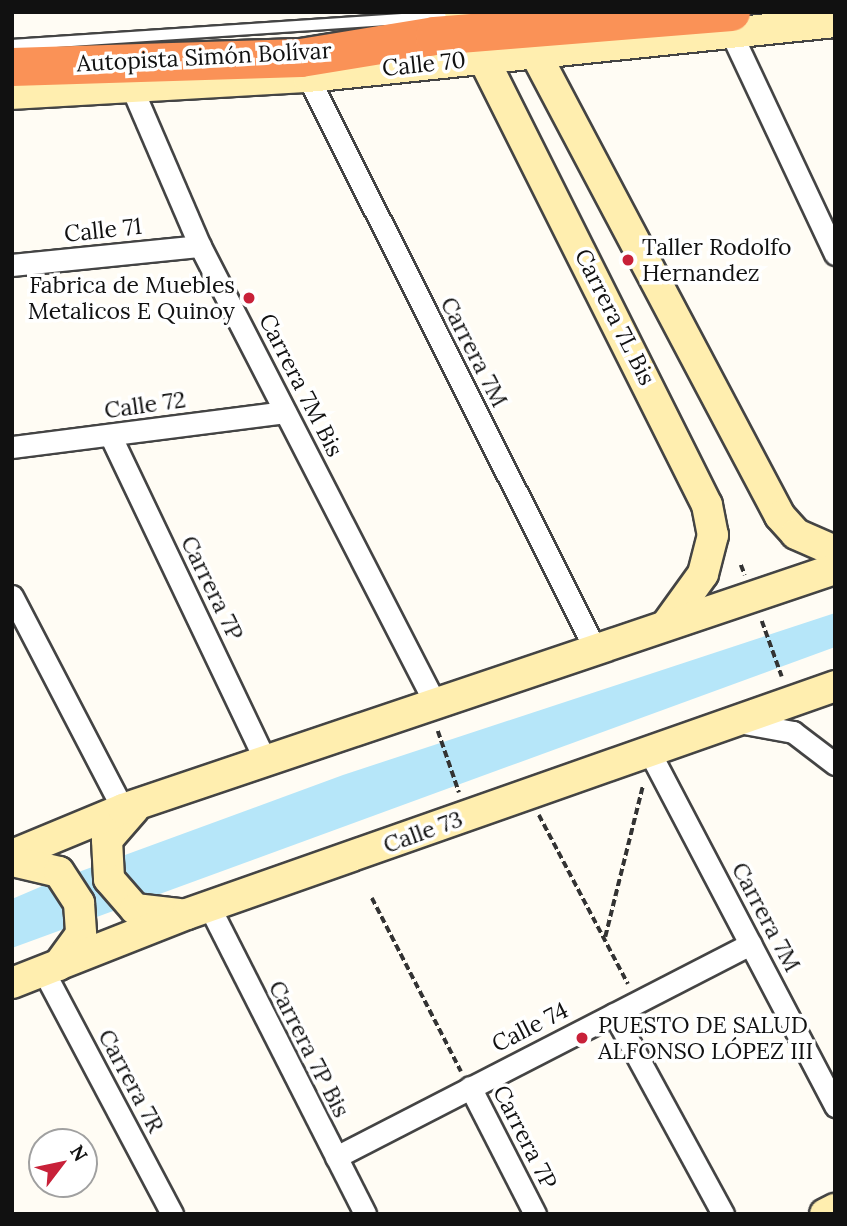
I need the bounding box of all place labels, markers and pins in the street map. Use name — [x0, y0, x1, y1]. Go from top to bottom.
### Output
place label: Taller Rodolfo Hernandez — [642, 233, 791, 287]
marker: Taller Rodolfo Hernandez — [620, 252, 636, 268]
place label: Fabrica de Muebles Metalicos E Quinoy — [28, 271, 235, 325]
marker: Fabrica de Muebles Metalicos E Quinoy — [241, 290, 257, 306]
place label: PUESTO DE SALUD ALFONSO LÓPEZ III — [598, 1011, 813, 1065]
marker: PUESTO DE SALUD ALFONSO LÓPEZ III — [572, 1028, 592, 1048]

